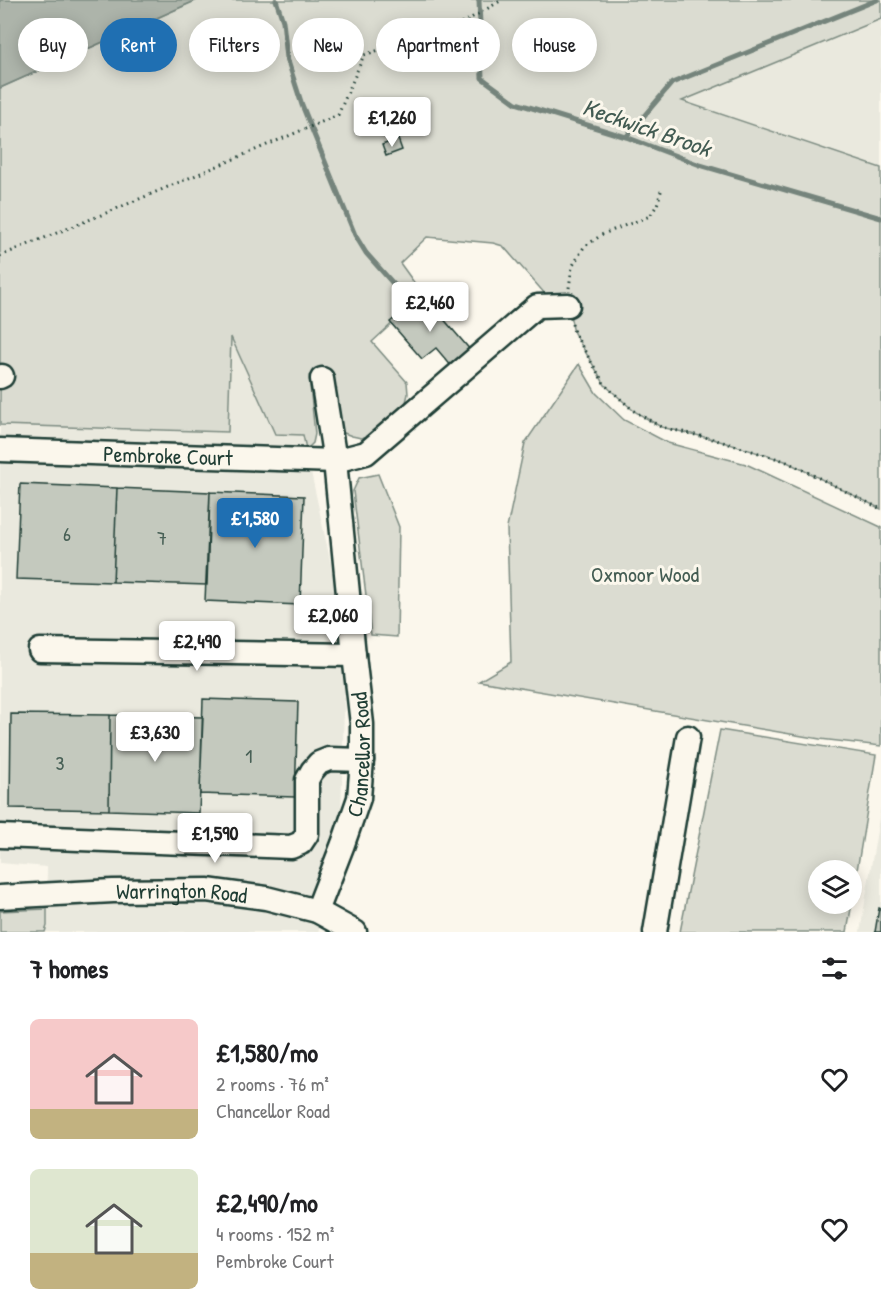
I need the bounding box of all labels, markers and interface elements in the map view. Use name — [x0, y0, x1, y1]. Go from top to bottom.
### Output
chip: Buy — [18, 18, 88, 72]
chip: Rent — [100, 18, 177, 72]
chip: Filters — [189, 18, 280, 72]
chip: New — [292, 18, 364, 72]
chip: Apartment — [376, 18, 500, 72]
chip: House — [512, 18, 597, 72]
water label: Keckwick Brook — [579, 90, 717, 165]
pin: £1,260 — [343, 97, 441, 148]
text: £1,260 — [368, 103, 416, 130]
pin: £2,460 — [381, 282, 479, 333]
text: £2,460 — [406, 288, 454, 315]
street label: Pembroke Court — [103, 438, 234, 473]
pin: £1,580 — [206, 498, 304, 549]
text: £1,580 — [231, 504, 279, 531]
house number: 6 — [63, 520, 71, 547]
house number: 7 — [157, 524, 167, 551]
park label: Oxmoor Wood — [591, 559, 700, 589]
pin: £2,060 — [284, 595, 382, 646]
text: £2,060 — [308, 601, 358, 628]
pin: £2,490 — [148, 621, 246, 672]
text: £2,490 — [173, 627, 221, 654]
street label: Chancellor Road — [339, 690, 377, 821]
pin: £3,630 — [106, 712, 204, 763]
text: £3,630 — [130, 718, 180, 745]
house number: 1 — [245, 742, 253, 769]
house number: 3 — [56, 749, 65, 776]
pin: £1,590 — [166, 813, 264, 864]
text: £1,590 — [191, 819, 239, 846]
map controls — [808, 860, 862, 914]
button: layers — [808, 860, 862, 914]
street label: Warrington Road — [116, 875, 250, 910]
text: 7 homes — [30, 951, 108, 986]
icon: filters — [818, 952, 851, 985]
text: £1,580/mo — [216, 1035, 318, 1070]
icon: home — [78, 1043, 150, 1115]
icon: heart — [818, 1063, 851, 1096]
text: 2 rooms · 76 m² — [216, 1070, 329, 1097]
text: Chancellor Road — [216, 1097, 330, 1124]
text: £2,490/mo — [216, 1185, 318, 1220]
icon: home — [78, 1193, 150, 1265]
icon: heart — [818, 1213, 851, 1246]
text: 4 rooms · 152 m² — [216, 1220, 334, 1247]
text: Pembroke Court — [216, 1247, 334, 1274]

